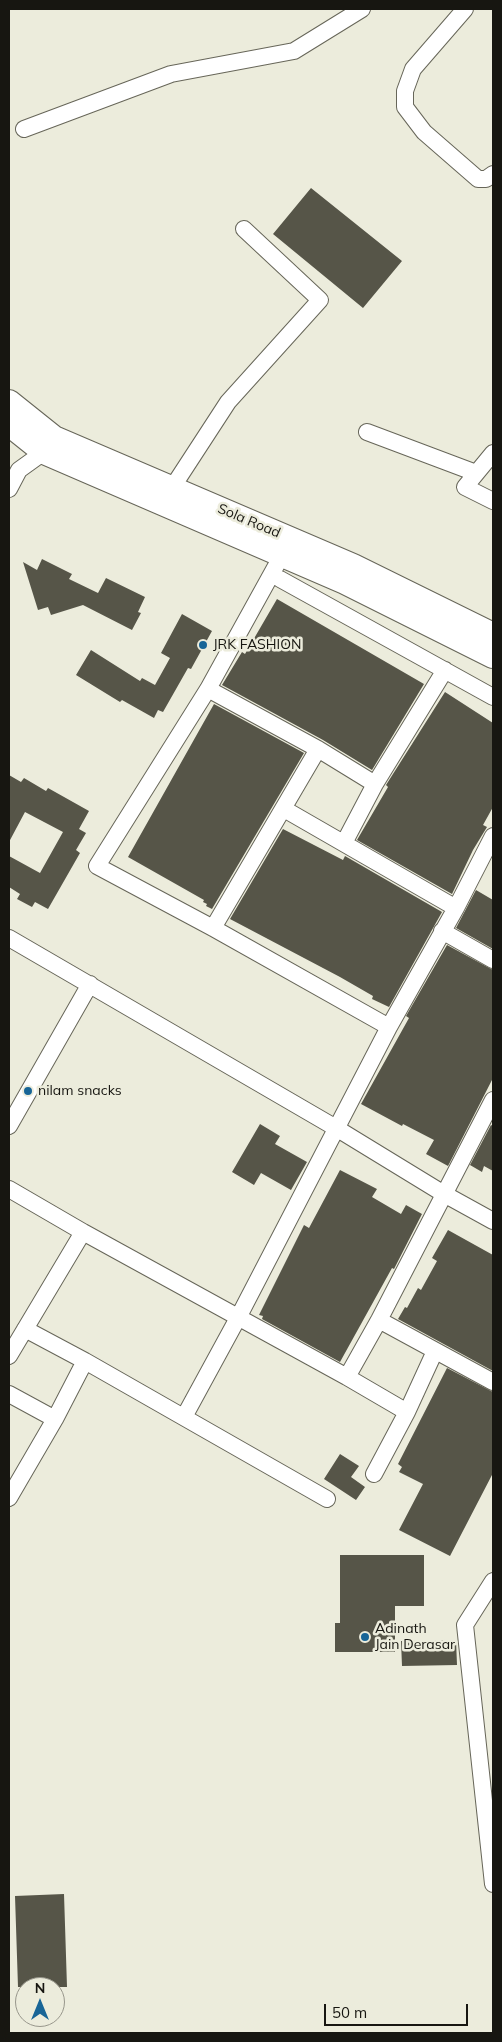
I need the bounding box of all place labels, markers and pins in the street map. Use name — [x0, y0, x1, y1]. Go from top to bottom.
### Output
place label: JRK FASHION — [213, 637, 301, 653]
marker: JRK FASHION — [197, 639, 209, 651]
place label: nilam snacks — [38, 1083, 122, 1099]
marker: nilam snacks — [22, 1085, 34, 1097]
place label: Adinath Jain Derasar — [375, 1621, 455, 1654]
marker: Adinath Jain Derasar — [359, 1631, 371, 1643]

